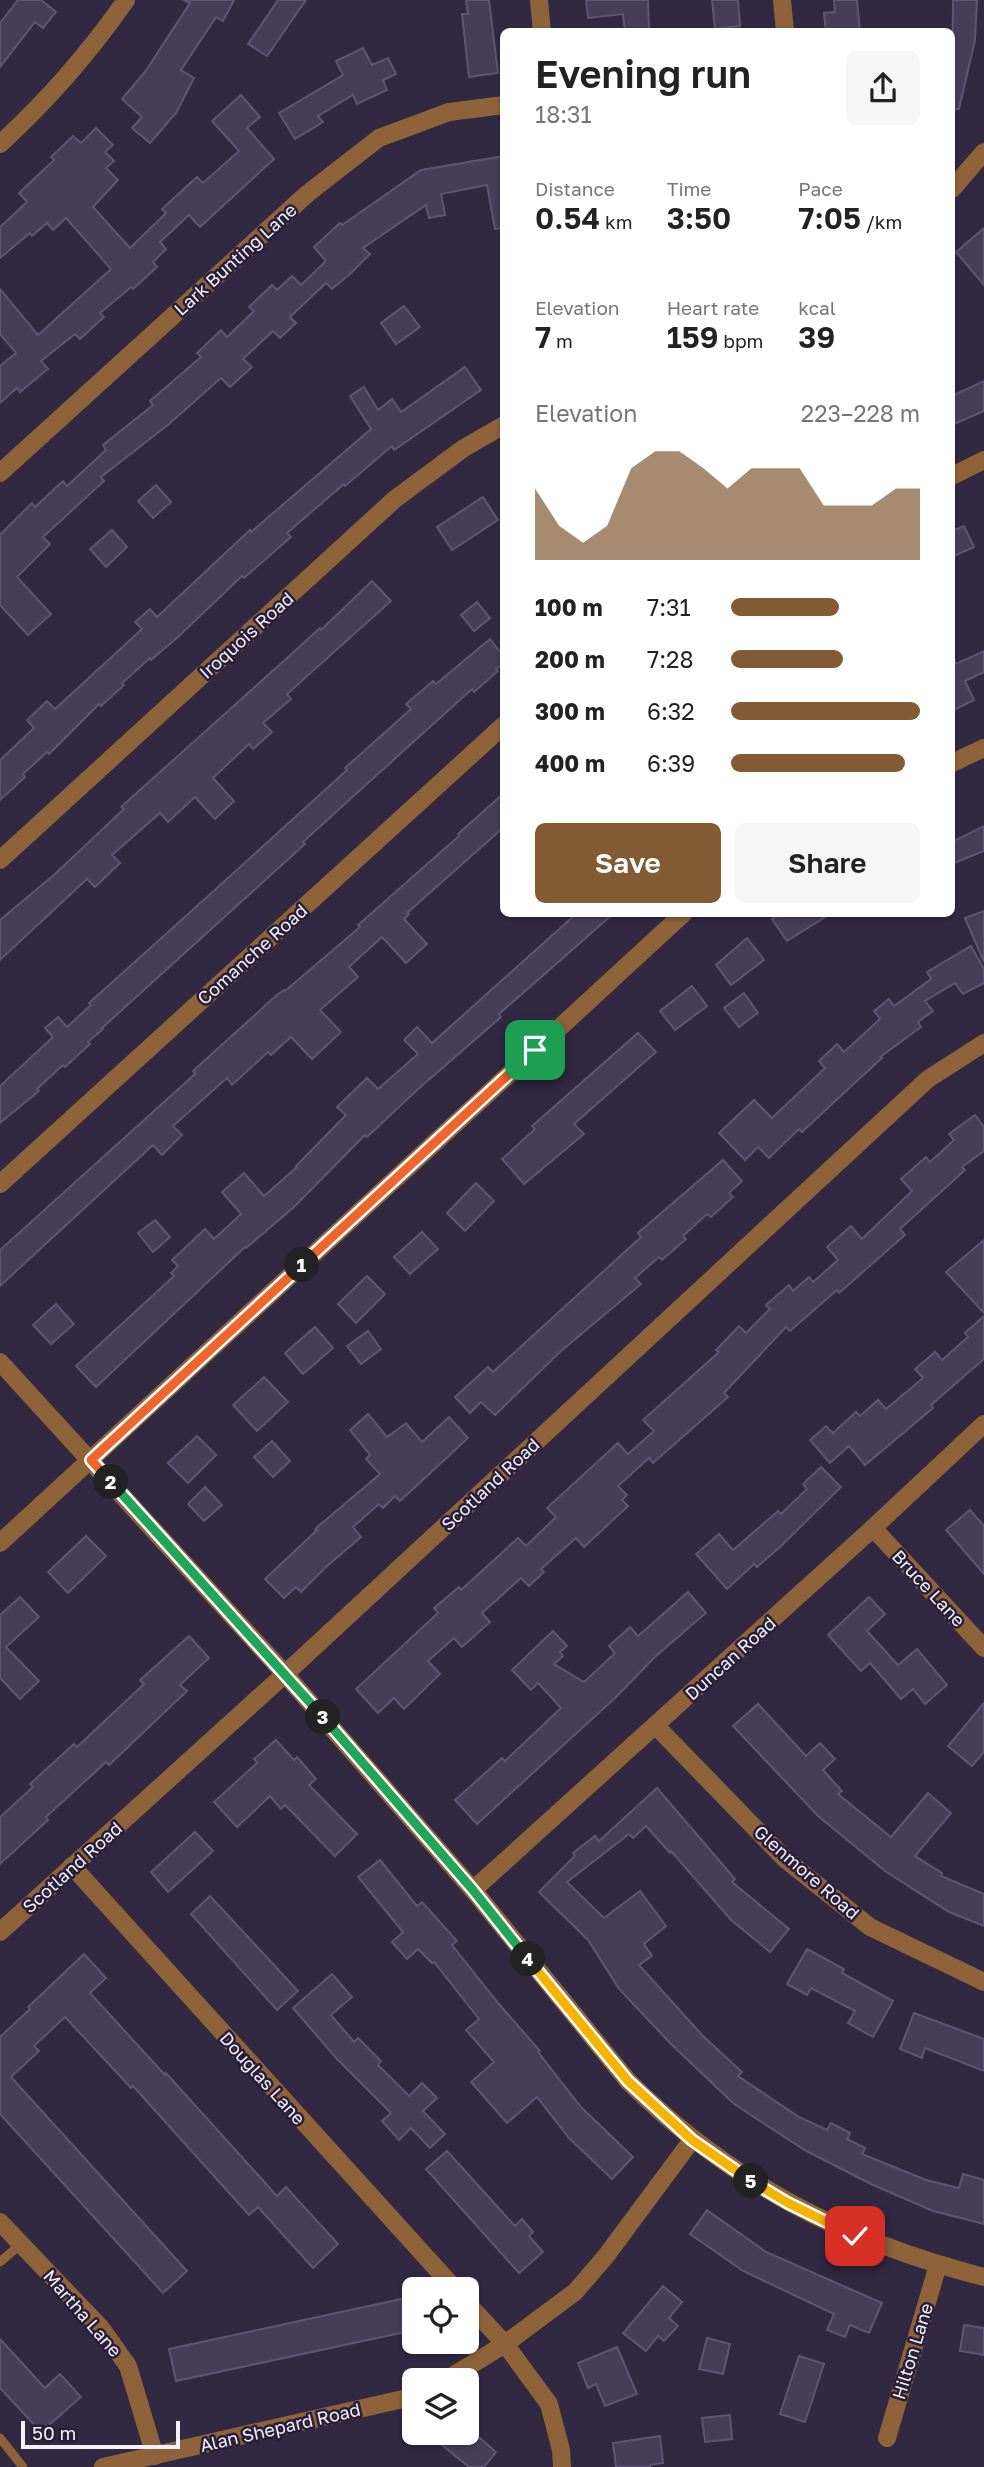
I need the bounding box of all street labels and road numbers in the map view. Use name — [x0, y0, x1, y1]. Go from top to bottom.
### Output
street label: Lark Bunting Lane — [169, 198, 301, 320]
street label: Iroquois Road — [194, 587, 298, 683]
street label: Comanche Road — [193, 899, 311, 1009]
street label: Scotland Road — [436, 1433, 544, 1535]
street label: Bruce Lane — [888, 1545, 970, 1631]
street label: Duncan Road — [680, 1612, 780, 1704]
street label: Scotland Road — [18, 1817, 126, 1917]
street label: Glenmore Road — [750, 1820, 864, 1924]
street label: Douglas Lane — [216, 2027, 310, 2129]
street label: Martha Lane — [39, 2265, 127, 2361]
street label: Hilton Lane — [887, 2300, 937, 2402]
street label: Alan Shepard Road — [198, 2398, 362, 2456]

